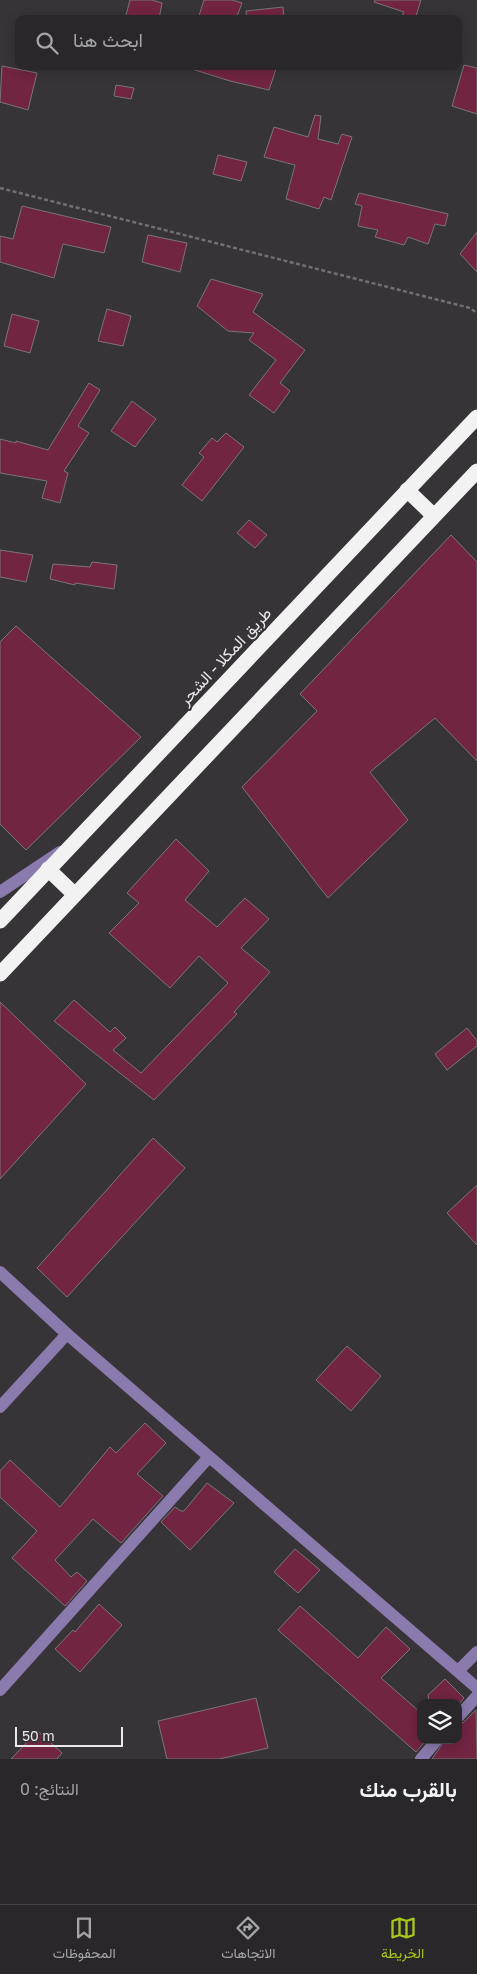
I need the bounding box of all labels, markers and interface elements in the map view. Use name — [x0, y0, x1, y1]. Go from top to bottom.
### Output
search box — [15, 15, 462, 70]
text: ابحث هنا — [73, 28, 143, 51]
icon: search — [33, 29, 61, 57]
street label: طريق المكلا - الشحر — [174, 603, 276, 710]
map controls — [417, 1699, 462, 1744]
button: layers — [417, 1699, 462, 1744]
scale bar — [15, 1724, 122, 1747]
text: 50 m — [22, 1727, 55, 1744]
text: بالقرب منك — [360, 1776, 457, 1802]
text: النتائج: 0 — [20, 1779, 79, 1799]
tab: المحفوظات — [53, 1914, 116, 1966]
tab: الاتجاهات — [221, 1914, 276, 1966]
tab: الخريطة — [381, 1914, 424, 1966]

